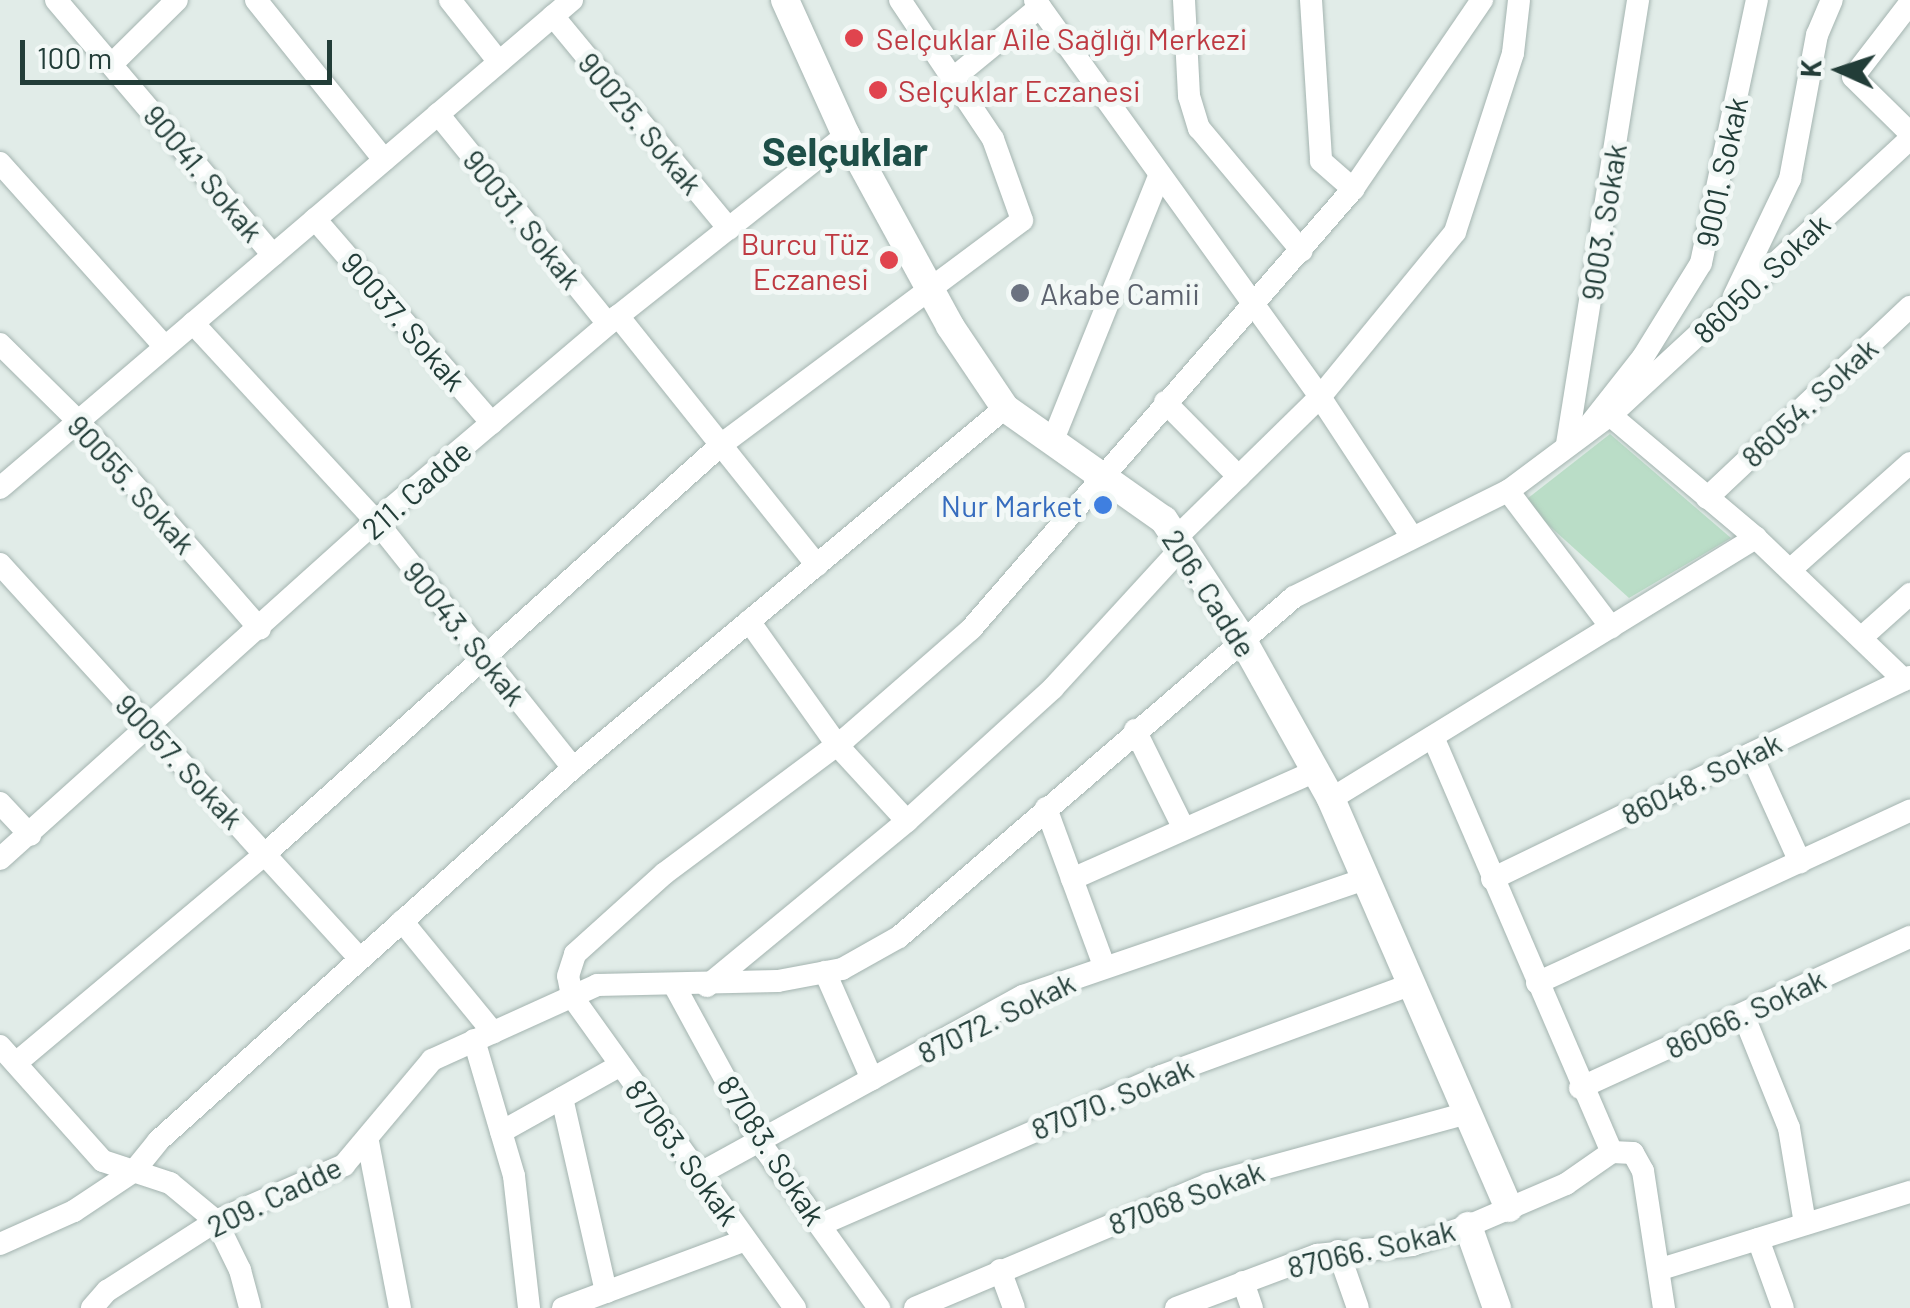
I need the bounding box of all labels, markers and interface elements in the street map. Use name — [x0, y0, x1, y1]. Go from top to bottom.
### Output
scale bar — [25, 20, 338, 82]
place label: Selçuklar Aile Sağlığı Merkezi — [876, 20, 1247, 56]
north arrow — [1790, 20, 1890, 120]
marker: Selçuklar Aile Sağlığı Merkezi — [841, 25, 867, 51]
text: 100 m — [37, 39, 112, 75]
street label: 90025. Sokak — [571, 45, 711, 201]
text: K — [1793, 59, 1827, 78]
place label: Selçuklar Eczanesi — [898, 72, 1141, 108]
marker: Selçuklar Eczanesi — [867, 79, 889, 101]
street label: 9001. Sokak — [1688, 94, 1754, 250]
street label: 90041. Sokak — [136, 97, 272, 249]
district label: Selçuklar — [762, 126, 928, 174]
street label: 9003. Sokak — [1573, 141, 1633, 303]
street label: 90031. Sokak — [456, 142, 590, 296]
street label: 86050. Sokak — [1685, 206, 1837, 350]
place label: Burcu Tüz Eczanesi — [741, 225, 869, 296]
street label: 90037. Sokak — [334, 245, 474, 397]
marker: Burcu Tüz Eczanesi — [878, 249, 900, 271]
place label: Akabe Camii — [1040, 275, 1200, 311]
marker: Akabe Camii — [1009, 282, 1031, 304]
street label: 86054. Sokak — [1733, 330, 1885, 474]
street label: 90055. Sokak — [61, 407, 203, 561]
street label: 211. Cadde — [354, 432, 478, 546]
place label: Nur Market — [941, 487, 1083, 523]
marker: Nur Market — [1092, 494, 1114, 516]
street label: 206. Cadde — [1155, 522, 1265, 664]
street label: 90043. Sokak — [396, 554, 534, 712]
street label: 90057. Sokak — [108, 686, 252, 836]
street label: 86048. Sokak — [1615, 724, 1787, 832]
street label: 86066. Sokak — [1659, 960, 1831, 1066]
street label: 87072. Sokak — [912, 963, 1080, 1071]
street label: 87070. Sokak — [1026, 1049, 1198, 1147]
street label: 87083. Sokak — [710, 1068, 834, 1232]
street label: 87063. Sokak — [618, 1072, 748, 1232]
street label: 209. Cadde — [201, 1148, 347, 1244]
street label: 87068 Sokak — [1103, 1152, 1269, 1242]
street label: 87066. Sokak — [1284, 1211, 1458, 1285]

